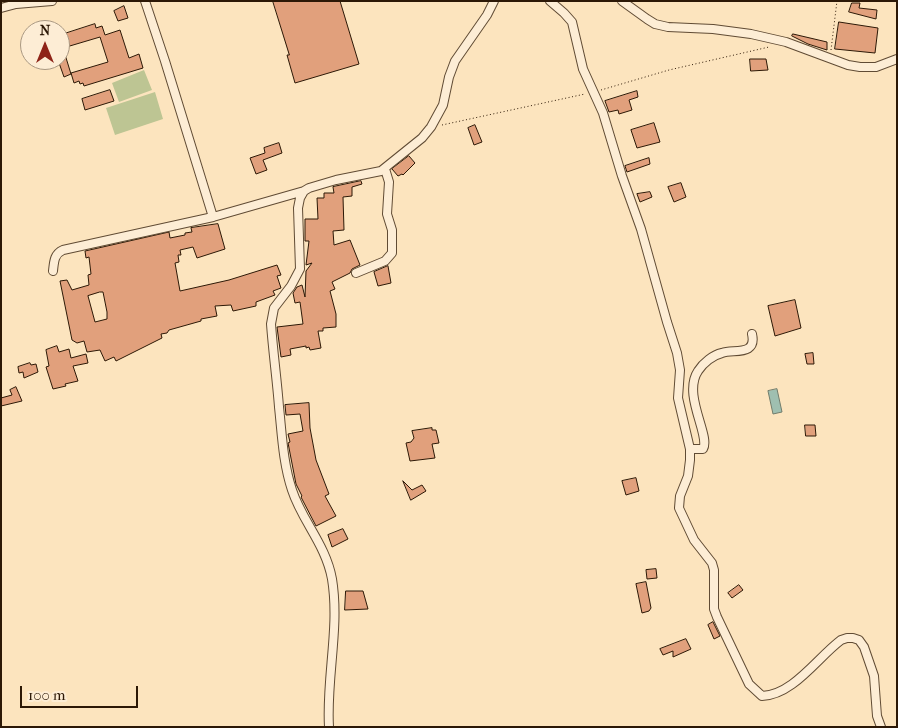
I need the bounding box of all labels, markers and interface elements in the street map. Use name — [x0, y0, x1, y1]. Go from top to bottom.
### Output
north arrow — [20, 20, 70, 70]
text: N — [40, 22, 50, 39]
scale bar — [22, 676, 140, 708]
text: 100 m — [28, 686, 66, 704]

